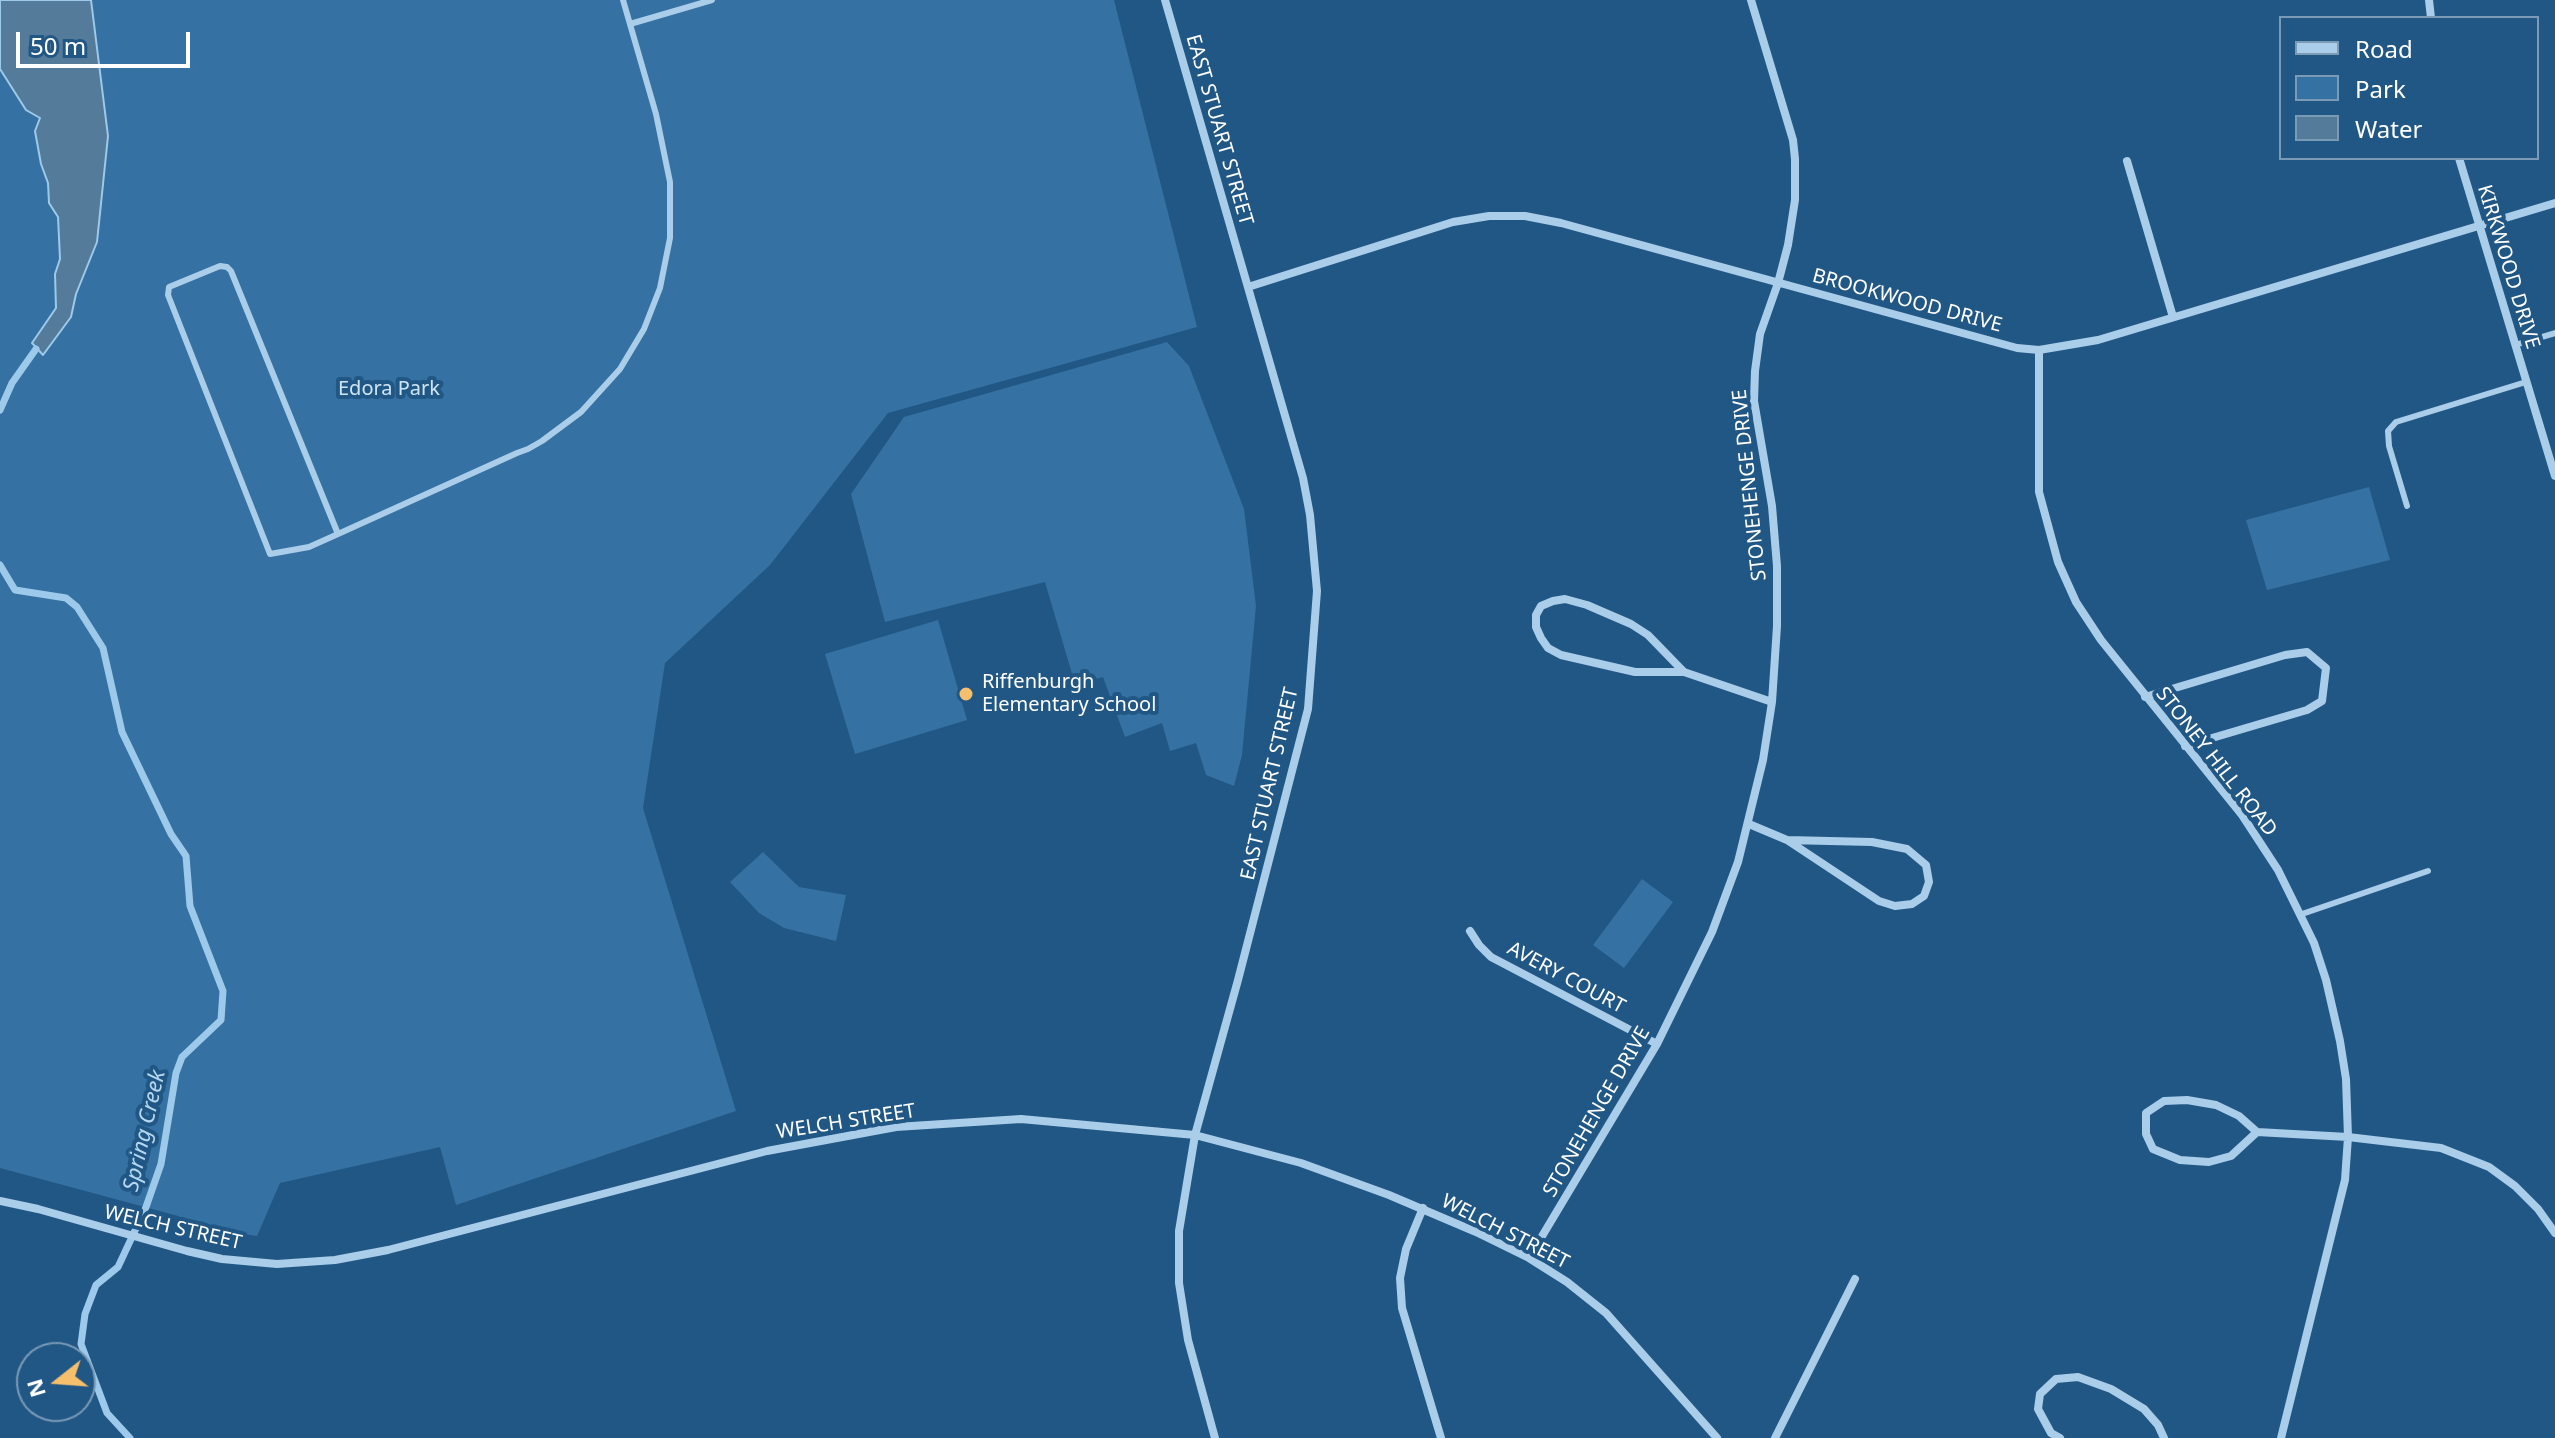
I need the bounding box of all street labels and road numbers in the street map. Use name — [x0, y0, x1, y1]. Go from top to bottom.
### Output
street label: EAST STUART STREET — [1180, 32, 1258, 228]
street label: KIRKWOOD DRIVE — [2472, 182, 2544, 352]
street label: BROOKWOOD DRIVE — [1810, 264, 2004, 338]
street label: STONEHENGE DRIVE — [1728, 388, 1772, 582]
street label: STONEY HILL ROAD — [2150, 683, 2282, 841]
street label: EAST STUART STREET — [1236, 685, 1304, 883]
street label: AVERY COURT — [1503, 937, 1629, 1019]
street label: STONEHENGE DRIVE — [1538, 1023, 1656, 1201]
street label: WELCH STREET — [775, 1099, 917, 1145]
street label: WELCH STREET — [1437, 1189, 1573, 1275]
street label: WELCH STREET — [102, 1201, 244, 1255]

